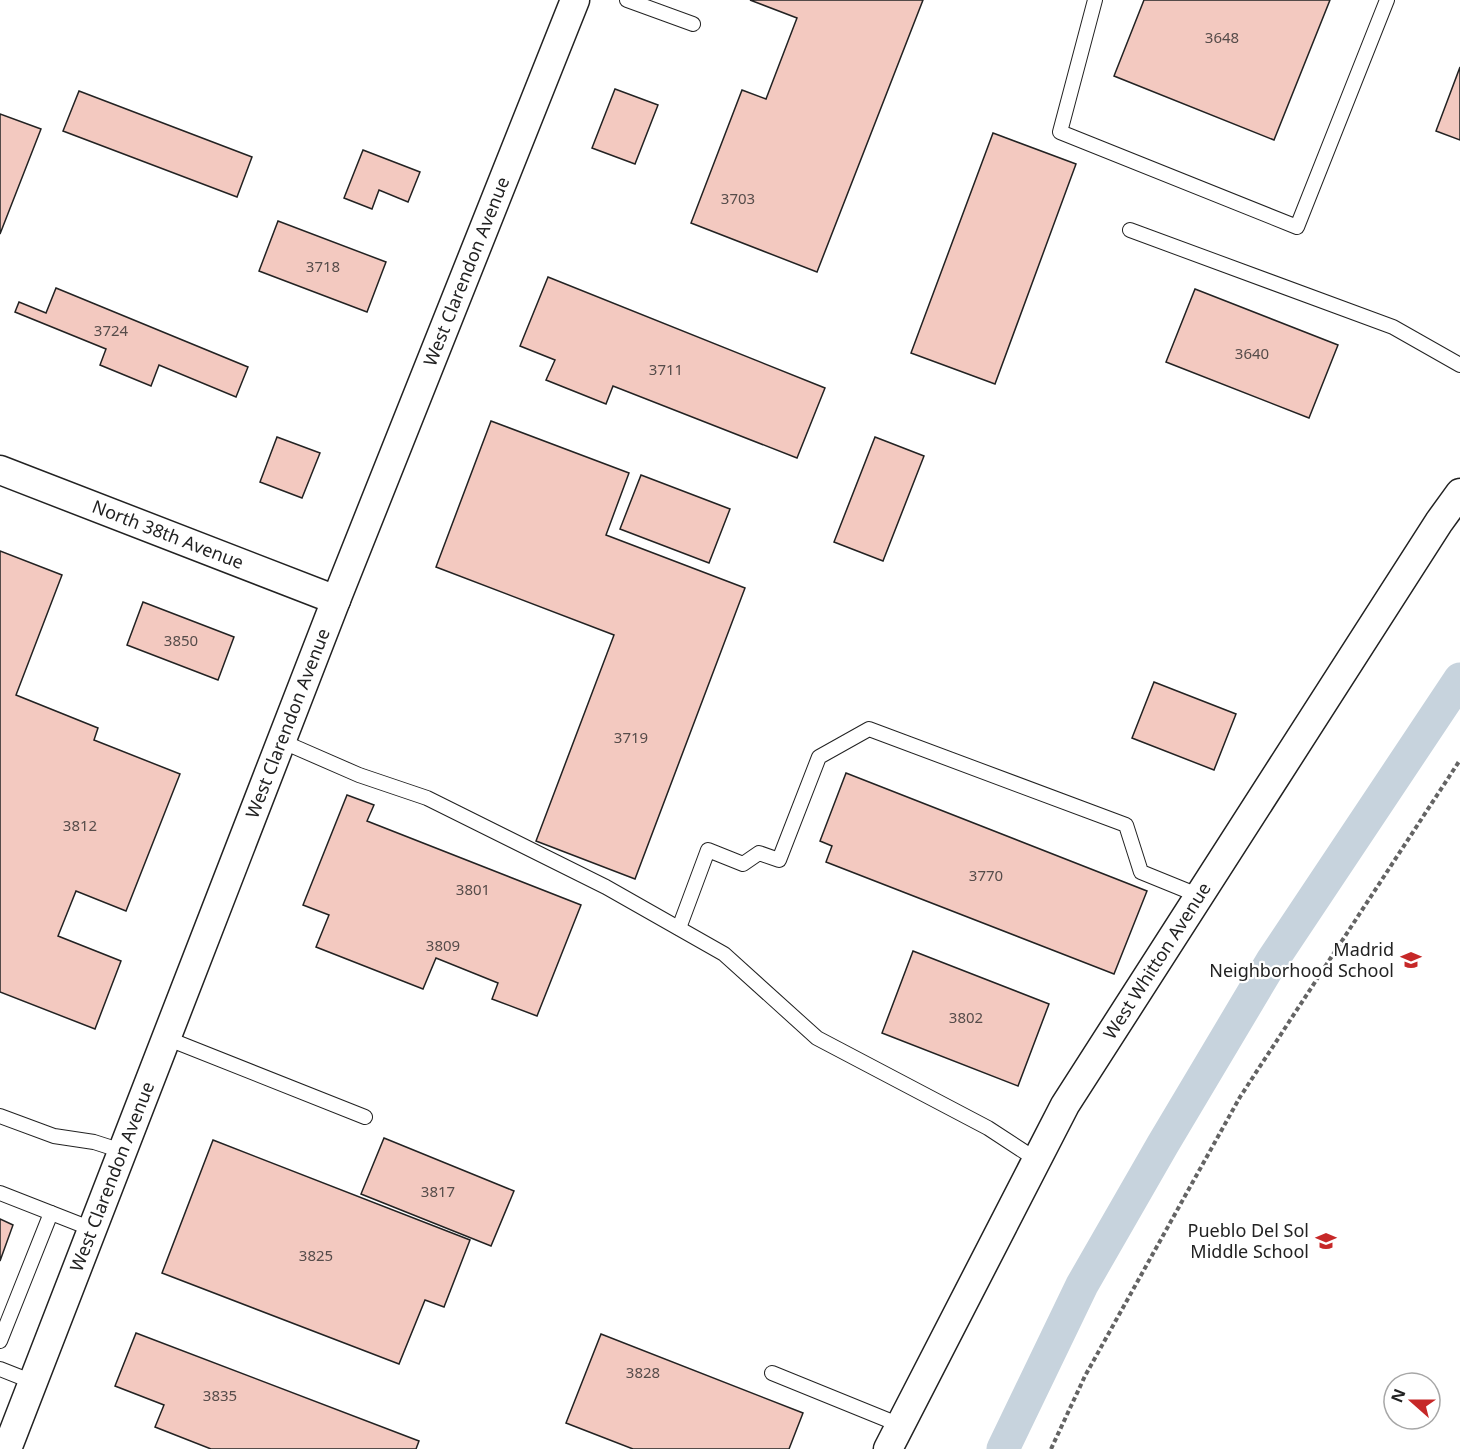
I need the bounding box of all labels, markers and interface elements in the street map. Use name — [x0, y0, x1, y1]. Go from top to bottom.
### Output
house number: 3648 — [1205, 27, 1239, 47]
street label: West Clarendon Avenue — [417, 173, 514, 369]
house number: 3703 — [721, 188, 755, 208]
house number: 3718 — [306, 256, 340, 276]
house number: 3724 — [94, 320, 129, 340]
house number: 3640 — [1235, 343, 1269, 363]
house number: 3711 — [649, 359, 683, 379]
street label: North 38th Avenue — [89, 494, 247, 574]
street label: West Clarendon Avenue — [240, 625, 335, 822]
house number: 3850 — [164, 630, 198, 650]
house number: 3719 — [614, 727, 648, 747]
house number: 3812 — [63, 815, 97, 835]
house number: 3770 — [969, 865, 1003, 885]
street label: West Whitton Avenue — [1097, 877, 1216, 1043]
house number: 3801 — [456, 879, 490, 899]
house number: 3809 — [426, 935, 460, 955]
place label: Madrid Neighborhood School — [1209, 937, 1394, 982]
school or university icon: Madrid Neighborhood School — [1399, 948, 1423, 972]
house number: 3802 — [949, 1007, 983, 1027]
street label: West Clarendon Avenue — [64, 1078, 159, 1275]
house number: 3817 — [421, 1181, 455, 1201]
place label: Pueblo Del Sol Middle School — [1188, 1218, 1309, 1263]
school or university icon: Pueblo Del Sol Middle School — [1314, 1229, 1338, 1253]
house number: 3825 — [299, 1245, 333, 1265]
house number: 3828 — [626, 1362, 660, 1382]
north arrow — [1382, 1371, 1442, 1431]
house number: 3835 — [203, 1385, 237, 1405]
text: N — [1385, 1386, 1411, 1406]

